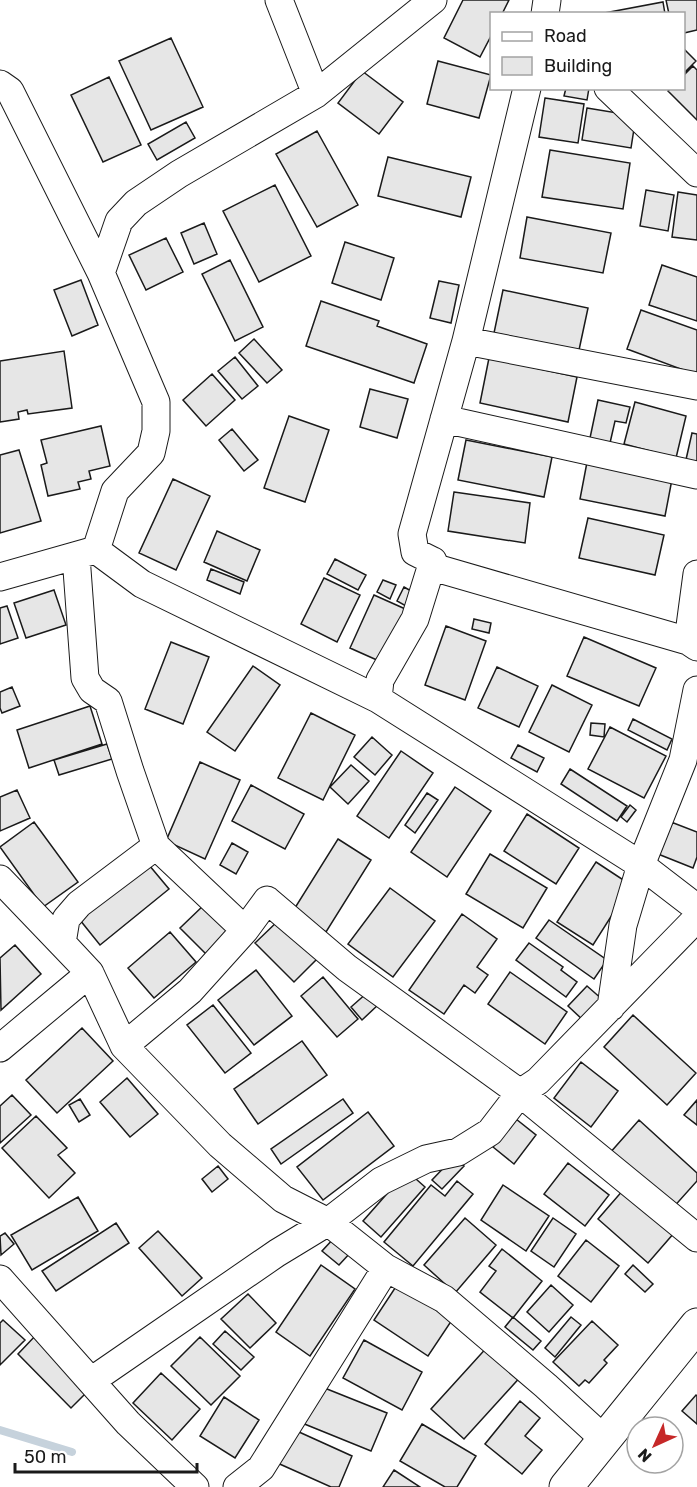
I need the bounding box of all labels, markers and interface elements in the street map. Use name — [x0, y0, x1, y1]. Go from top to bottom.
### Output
legend — [490, 12, 685, 90]
text: Road — [544, 25, 587, 47]
text: Building — [544, 55, 612, 77]
north arrow — [625, 1415, 685, 1475]
scale bar — [15, 1436, 196, 1474]
text: N — [634, 1444, 656, 1466]
text: 50 m — [24, 1446, 67, 1468]

